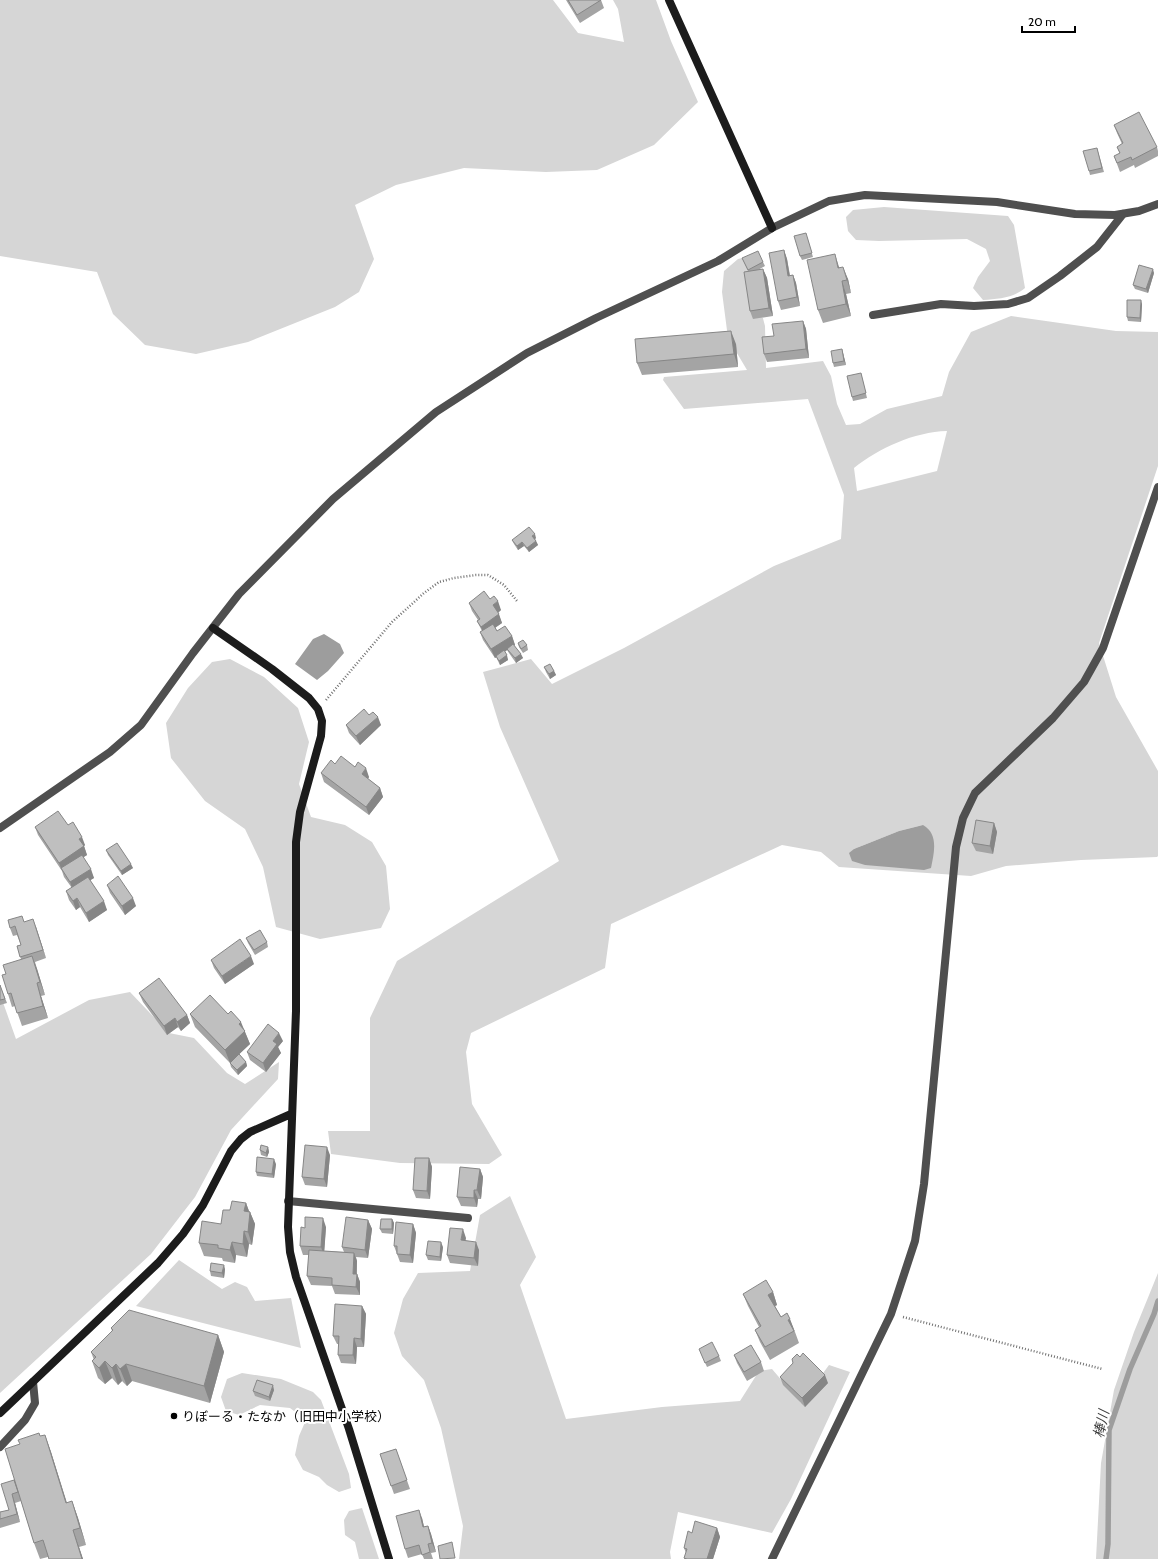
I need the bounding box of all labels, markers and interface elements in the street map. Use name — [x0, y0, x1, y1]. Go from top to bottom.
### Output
scale bar — [1022, 8, 1075, 34]
text: 20 m — [1028, 14, 1056, 29]
water label: 棒川 — [1089, 1406, 1113, 1440]
place label: りぼーる・たなか（旧田中小学校） — [182, 1408, 390, 1424]
marker: りぼーる・たなか（旧田中小学校） — [169, 1411, 179, 1421]

